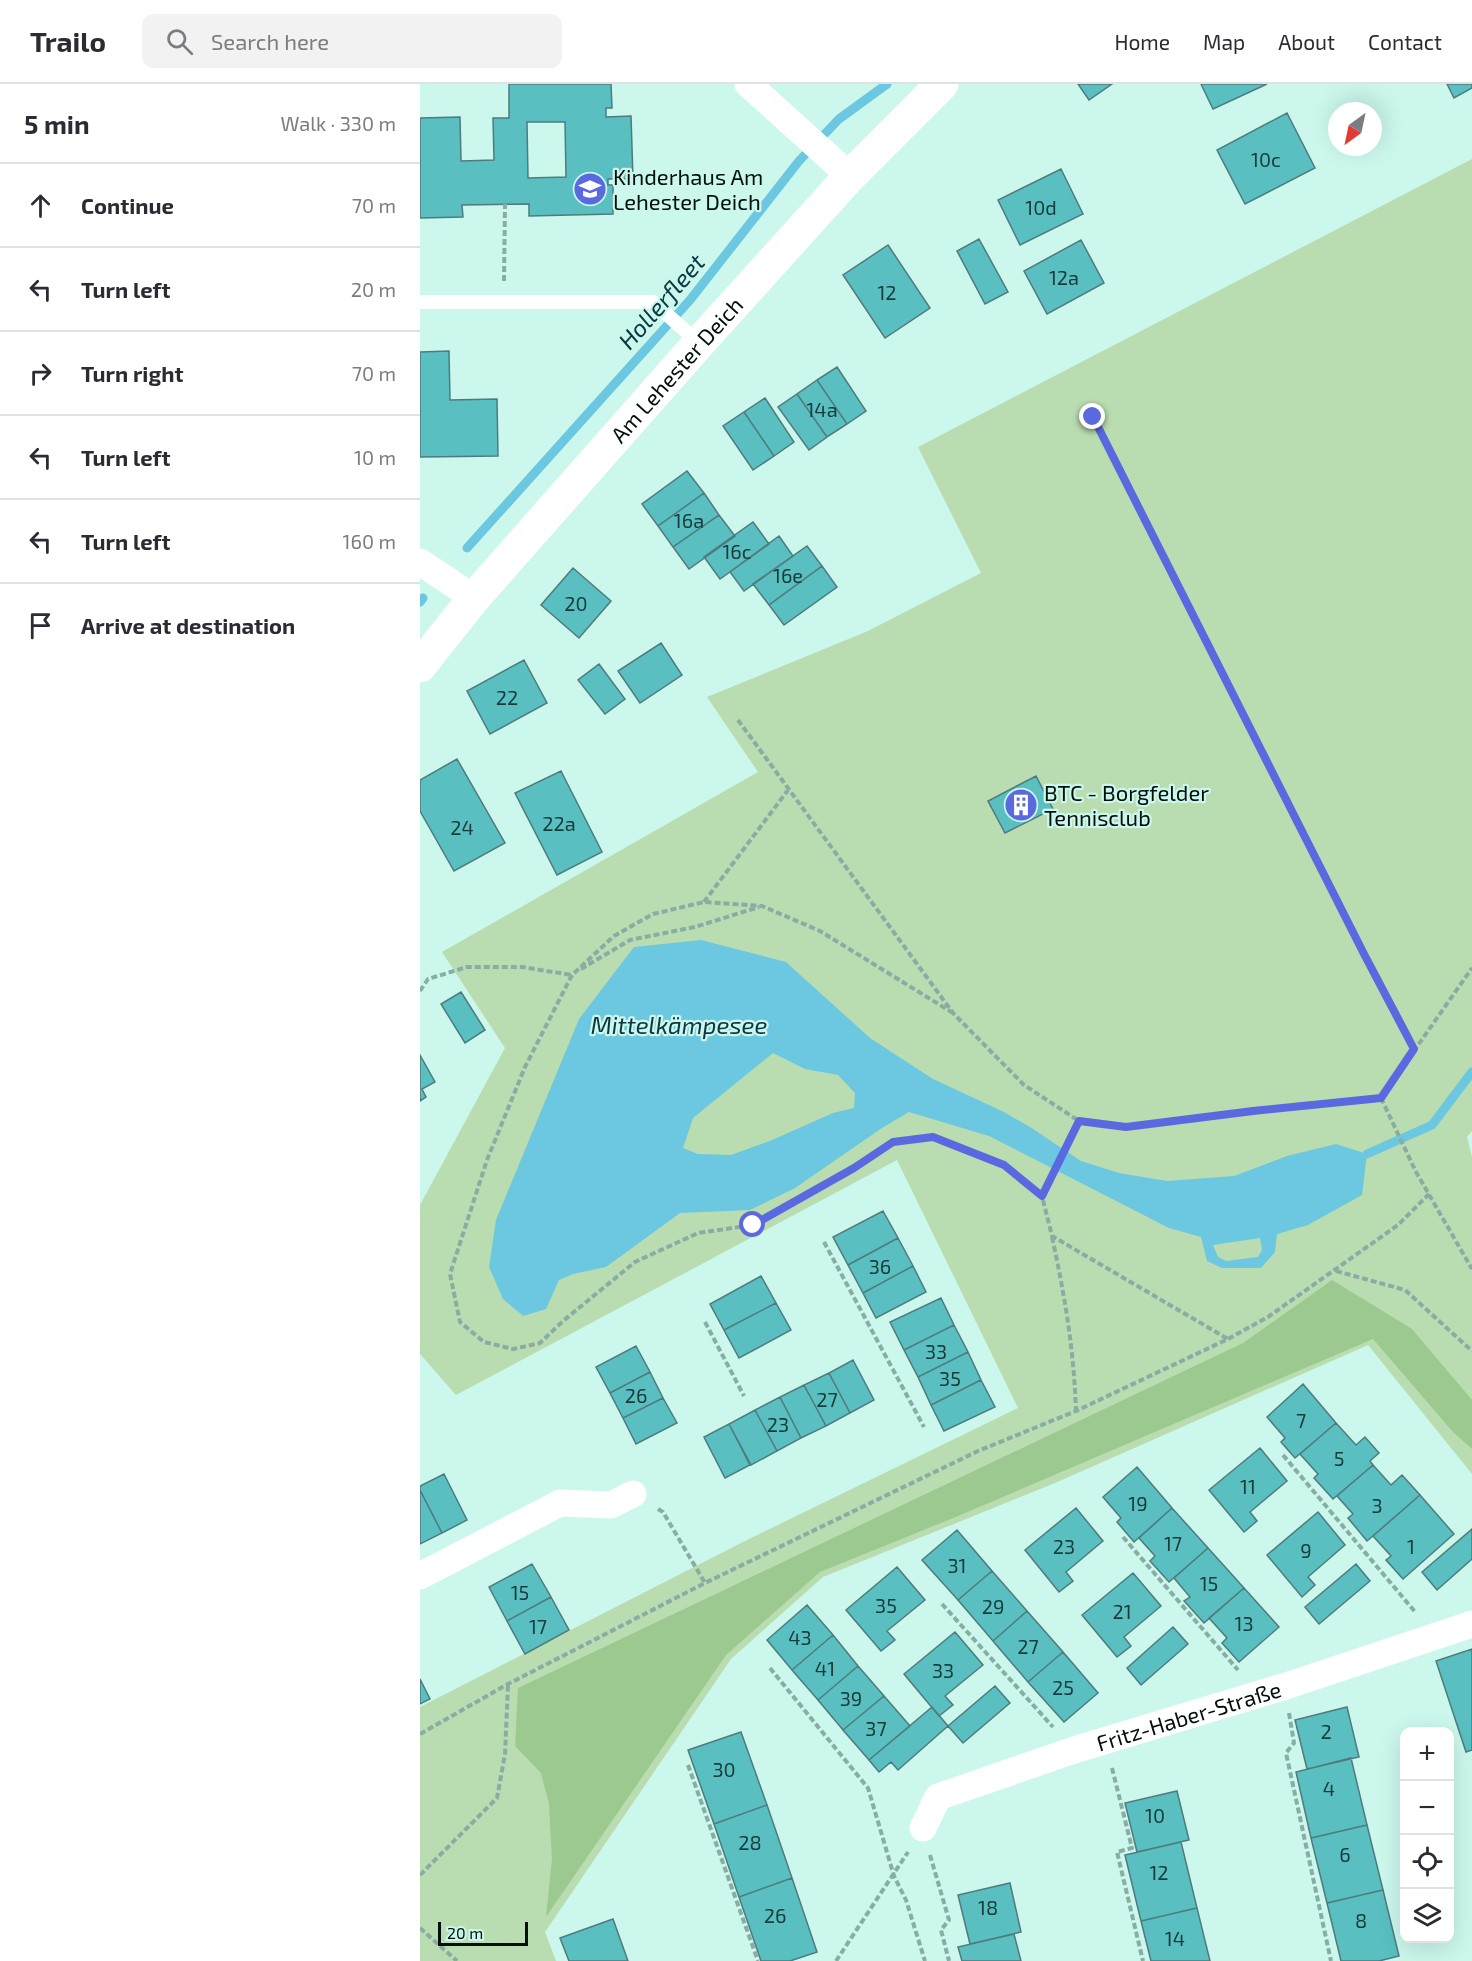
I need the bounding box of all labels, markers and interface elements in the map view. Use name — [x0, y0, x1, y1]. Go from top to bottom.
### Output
search box — [142, 14, 562, 68]
text: Trailo — [30, 24, 106, 58]
icon: search — [163, 25, 196, 58]
text: Search here — [211, 28, 329, 54]
text: Home — [1114, 29, 1170, 54]
text: Map — [1203, 29, 1245, 54]
text: About — [1278, 29, 1335, 54]
text: Contact — [1368, 29, 1442, 54]
north arrow — [1328, 102, 1382, 156]
text: 5 min — [24, 108, 90, 139]
text: Walk · 330 m — [280, 111, 396, 135]
house number: 10c — [1251, 147, 1281, 171]
place label: Kinderhaus Am Lehester Deich — [613, 163, 763, 214]
school or university icon: Kinderhaus Am Lehester Deich — [572, 171, 608, 207]
icon: ahead — [24, 189, 57, 222]
text: Continue — [81, 192, 174, 218]
text: 70 m — [352, 193, 396, 217]
house number: 10d — [1025, 195, 1057, 219]
water label: Hollerfleet — [612, 247, 711, 355]
house number: 12a — [1049, 265, 1079, 289]
icon: left — [24, 273, 57, 306]
text: Turn left — [81, 276, 170, 302]
text: 20 m — [351, 277, 396, 301]
house number: 12 — [877, 280, 897, 304]
street label: Am Lehester Deich — [605, 291, 748, 447]
icon: right — [24, 357, 57, 390]
text: Turn right — [81, 360, 183, 386]
text: 70 m — [352, 361, 396, 385]
house number: 14a — [806, 397, 838, 421]
route end — [1079, 403, 1105, 429]
icon: left — [24, 441, 57, 474]
text: Turn left — [81, 444, 170, 470]
text: 10 m — [354, 445, 396, 469]
house number: 16a — [674, 508, 704, 532]
icon: left — [24, 525, 57, 558]
text: Turn left — [81, 528, 170, 554]
text: 160 m — [343, 529, 396, 553]
house number: 16c — [722, 539, 752, 563]
house number: 16e — [773, 563, 803, 587]
house number: 20 — [564, 591, 588, 615]
icon: arrive — [24, 609, 57, 642]
text: Arrive at destination — [81, 612, 295, 638]
house number: 22 — [496, 685, 518, 709]
place label: BTC - Borgfelder Tennisclub — [1044, 779, 1209, 830]
building icon: BTC - Borgfelder Tennisclub — [1003, 787, 1039, 823]
house number: 22a — [542, 811, 576, 835]
house number: 24 — [450, 815, 474, 839]
water label: Mittelkämpesee — [591, 1010, 767, 1039]
route start — [739, 1211, 765, 1237]
house number: 36 — [869, 1254, 891, 1278]
house number: 33 — [925, 1339, 947, 1363]
house number: 35 — [939, 1366, 961, 1390]
house number: 26 — [625, 1383, 647, 1407]
house number: 27 — [816, 1387, 838, 1411]
house number: 7 — [1296, 1408, 1306, 1432]
house number: 23 — [767, 1412, 789, 1436]
house number: 5 — [1334, 1446, 1344, 1470]
house number: 11 — [1240, 1474, 1256, 1498]
house number: 19 — [1128, 1491, 1148, 1515]
house number: 3 — [1371, 1493, 1383, 1517]
house number: 17 — [1164, 1531, 1182, 1555]
house number: 23 — [1053, 1534, 1075, 1558]
house number: 1 — [1407, 1534, 1415, 1558]
house number: 9 — [1300, 1538, 1312, 1562]
house number: 31 — [947, 1553, 967, 1577]
house number: 15 — [1200, 1571, 1218, 1595]
house number: 15 — [511, 1580, 529, 1604]
house number: 35 — [875, 1593, 897, 1617]
house number: 29 — [982, 1594, 1004, 1618]
house number: 21 — [1112, 1599, 1132, 1623]
house number: 13 — [1234, 1611, 1254, 1635]
house number: 17 — [529, 1614, 547, 1638]
house number: 43 — [788, 1625, 812, 1649]
house number: 27 — [1017, 1634, 1039, 1658]
house number: 41 — [815, 1656, 835, 1680]
house number: 33 — [932, 1658, 954, 1682]
house number: 25 — [1052, 1675, 1074, 1699]
street label: Fritz-Haber-Straße — [1093, 1675, 1284, 1756]
house number: 39 — [840, 1686, 862, 1710]
house number: 37 — [865, 1716, 887, 1740]
house number: 2 — [1320, 1719, 1332, 1743]
map controls — [1400, 1727, 1454, 1943]
button: + — [1400, 1727, 1454, 1781]
house number: 30 — [712, 1757, 736, 1781]
house number: 4 — [1323, 1776, 1335, 1800]
button: − — [1400, 1781, 1454, 1835]
house number: 10 — [1145, 1803, 1165, 1827]
house number: 28 — [738, 1830, 762, 1854]
button: locate — [1400, 1835, 1454, 1889]
house number: 6 — [1339, 1842, 1351, 1866]
house number: 12 — [1149, 1860, 1169, 1884]
button: layers — [1400, 1889, 1454, 1943]
house number: 18 — [978, 1895, 998, 1919]
house number: 26 — [764, 1903, 786, 1927]
house number: 8 — [1355, 1908, 1367, 1932]
scale bar — [438, 1919, 528, 1946]
text: 20 m — [447, 1923, 483, 1942]
house number: 14 — [1165, 1926, 1185, 1950]

